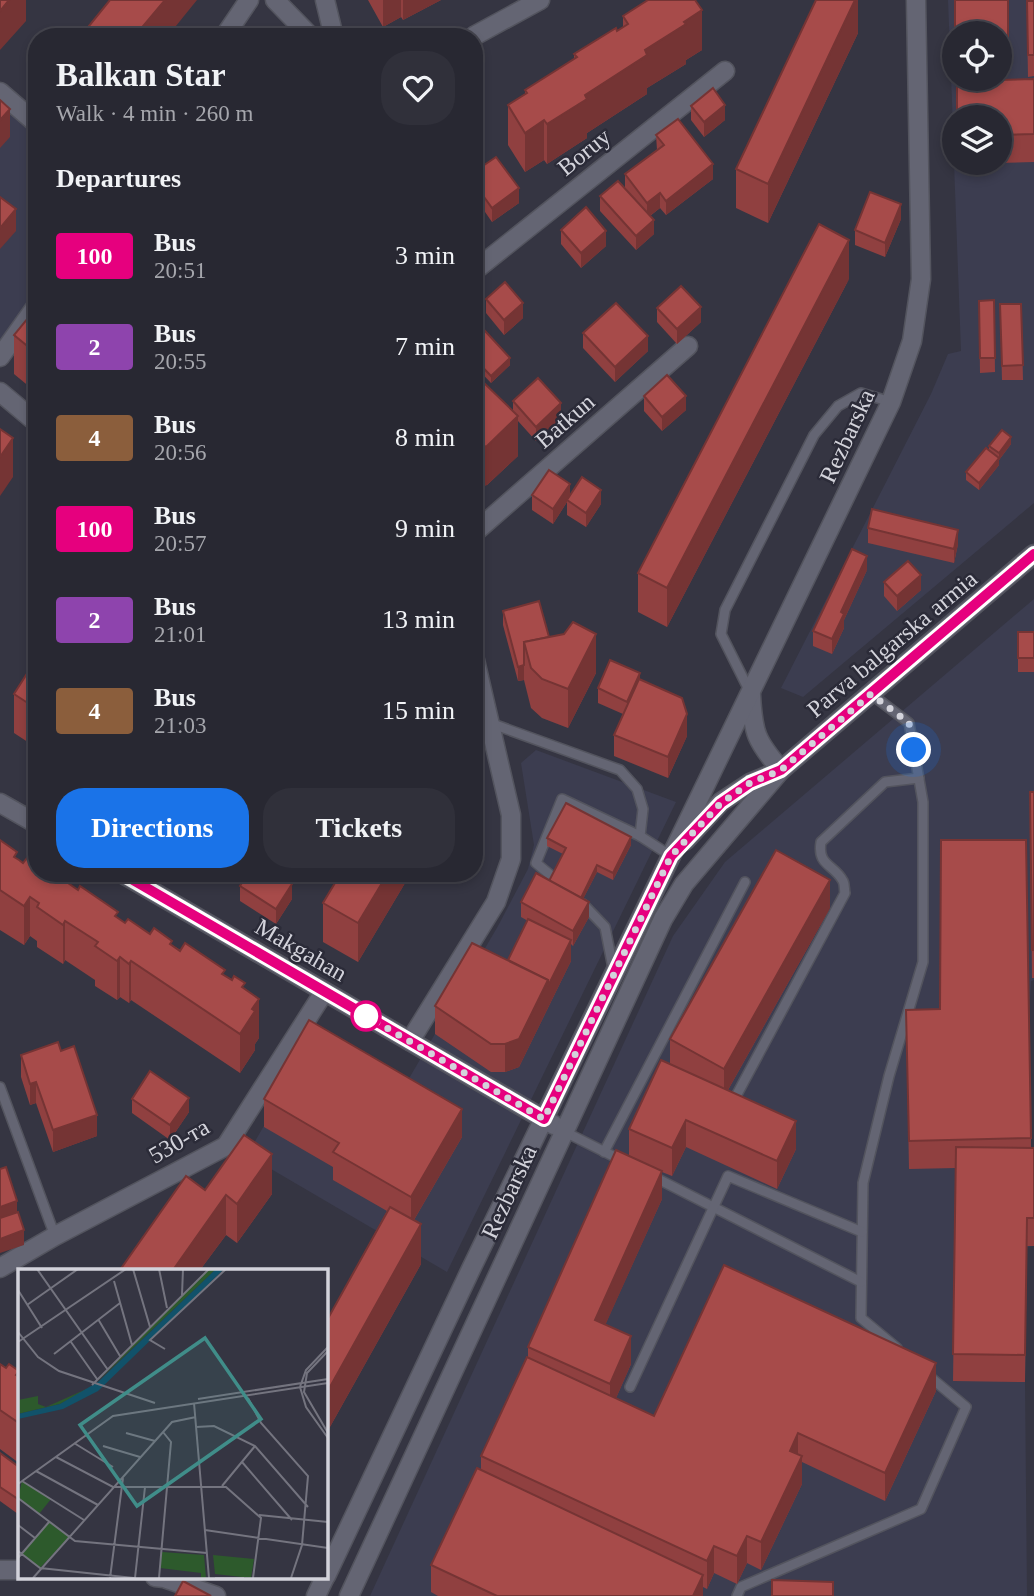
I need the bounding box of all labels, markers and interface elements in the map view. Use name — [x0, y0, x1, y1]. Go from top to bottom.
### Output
map controls — [942, 21, 1012, 175]
button: locate — [942, 21, 1012, 91]
button: heart — [381, 51, 455, 125]
text: Balkan Star — [56, 57, 226, 93]
text: Walk · 4 min · 260 m — [56, 101, 253, 126]
button: layers — [942, 105, 1012, 175]
street label: Boruy — [553, 123, 615, 181]
text: Departures — [56, 164, 181, 193]
text: Bus — [154, 228, 196, 257]
text: 3 min — [395, 241, 455, 270]
text: 100 — [77, 243, 113, 269]
text: 20:51 — [154, 258, 206, 283]
text: Bus — [154, 319, 196, 348]
text: 7 min — [395, 332, 455, 361]
text: 2 — [89, 334, 101, 360]
text: 20:55 — [154, 349, 206, 374]
street label: Rezbarska — [814, 385, 880, 487]
street label: Batkun — [530, 388, 600, 454]
text: Bus — [154, 410, 196, 439]
text: 8 min — [395, 423, 455, 452]
text: 4 — [89, 425, 101, 451]
text: 20:56 — [154, 440, 206, 465]
text: Bus — [154, 501, 196, 530]
text: 9 min — [395, 514, 455, 543]
text: 100 — [77, 516, 113, 542]
text: 20:57 — [154, 531, 206, 556]
street label: Parva balgarska armia — [802, 565, 982, 722]
text: Bus — [154, 592, 196, 621]
text: 13 min — [382, 605, 455, 634]
text: 2 — [89, 607, 101, 633]
text: 21:01 — [154, 622, 206, 647]
text: Bus — [154, 683, 196, 712]
text: 15 min — [382, 696, 455, 725]
text: 4 — [89, 698, 101, 724]
text: 21:03 — [154, 713, 206, 738]
your location — [896, 732, 931, 767]
button: Directions — [56, 788, 249, 868]
button: Tickets — [263, 788, 455, 868]
street label: Makgahan — [251, 913, 351, 987]
unlabelled marker — [351, 1001, 381, 1031]
street label: 530-та — [144, 1113, 214, 1169]
street label: Rezbarska — [476, 1141, 542, 1243]
inset map — [18, 1269, 327, 1578]

